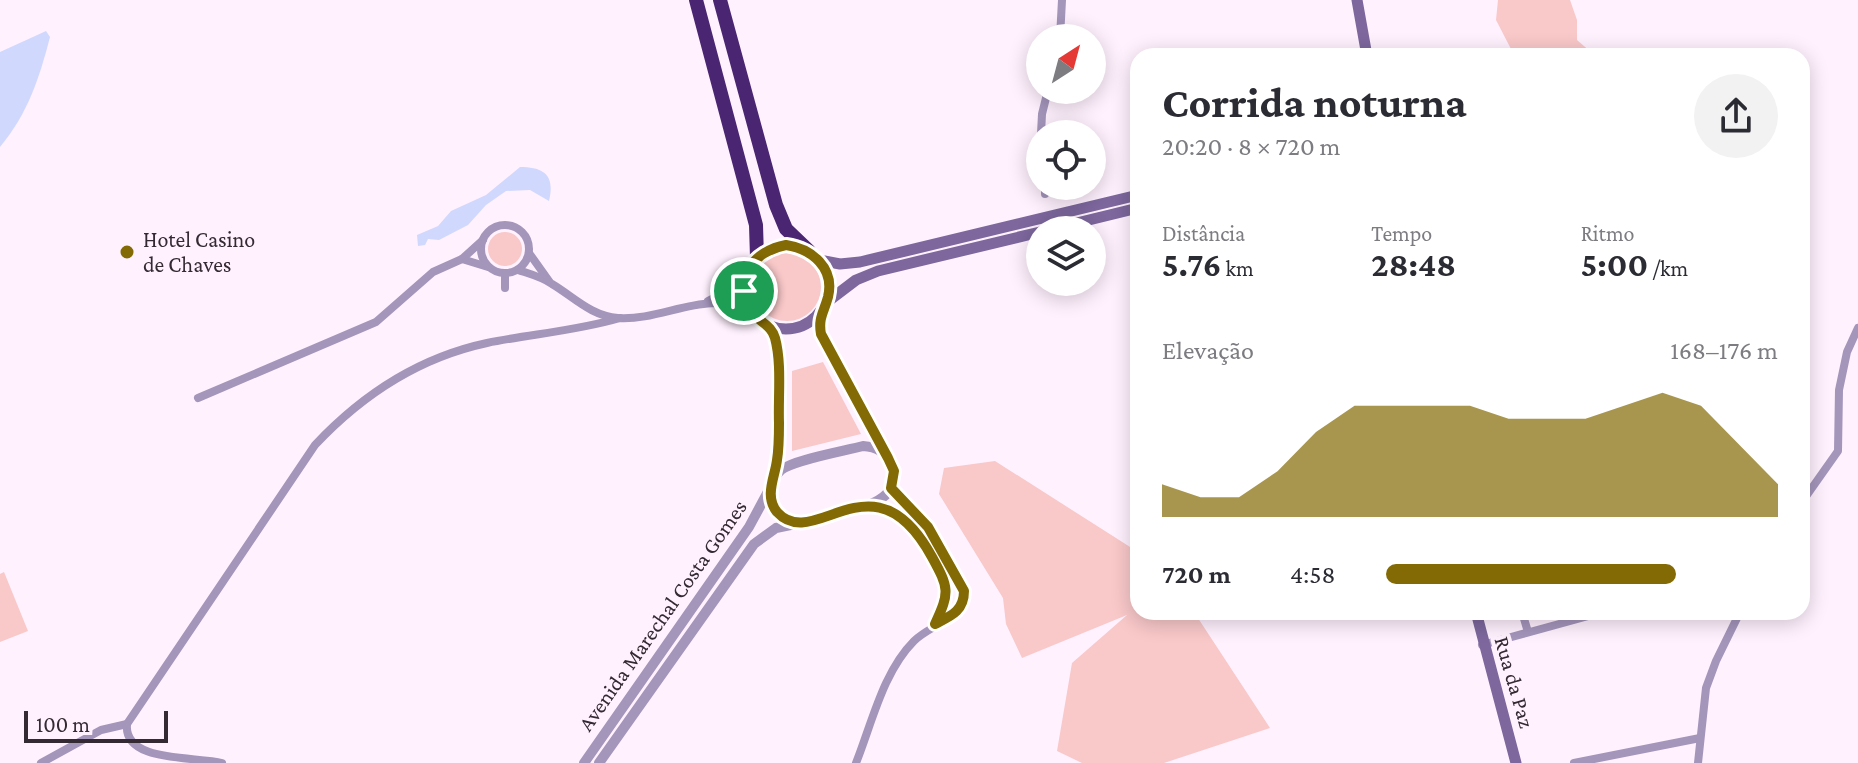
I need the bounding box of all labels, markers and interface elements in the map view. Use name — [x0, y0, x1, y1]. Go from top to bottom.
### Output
north arrow — [1026, 24, 1106, 104]
map controls — [1026, 24, 1106, 296]
button: share — [1694, 74, 1778, 158]
text: Corrida noturna — [1162, 78, 1467, 126]
button: locate — [1026, 120, 1106, 200]
text: 20:20 · 8 × 720 m — [1162, 132, 1340, 161]
button: layers — [1026, 216, 1106, 296]
text: Distância — [1162, 221, 1245, 246]
text: Tempo — [1371, 221, 1432, 246]
text: Ritmo — [1581, 221, 1634, 246]
place label: Hotel Casino de Chaves — [143, 227, 255, 277]
marker: Hotel Casino de Chaves — [118, 243, 136, 261]
text: 5.76 — [1162, 246, 1221, 283]
text: 28:48 — [1371, 246, 1456, 283]
text: 5:00 — [1581, 246, 1648, 283]
text: km — [1221, 256, 1254, 281]
text: /km — [1648, 256, 1688, 281]
pin — [710, 257, 778, 325]
icon: arrive — [722, 269, 766, 313]
text: Elevação — [1162, 336, 1254, 365]
text: 168–176 m — [1670, 336, 1778, 365]
street label: Avenida Marechal Costa Gomes — [573, 495, 752, 736]
text: 720 m — [1162, 560, 1231, 589]
text: 4:58 — [1290, 560, 1335, 589]
street label: Rua da Paz — [1490, 634, 1539, 731]
scale bar — [24, 707, 168, 743]
text: 100 m — [36, 712, 90, 737]

